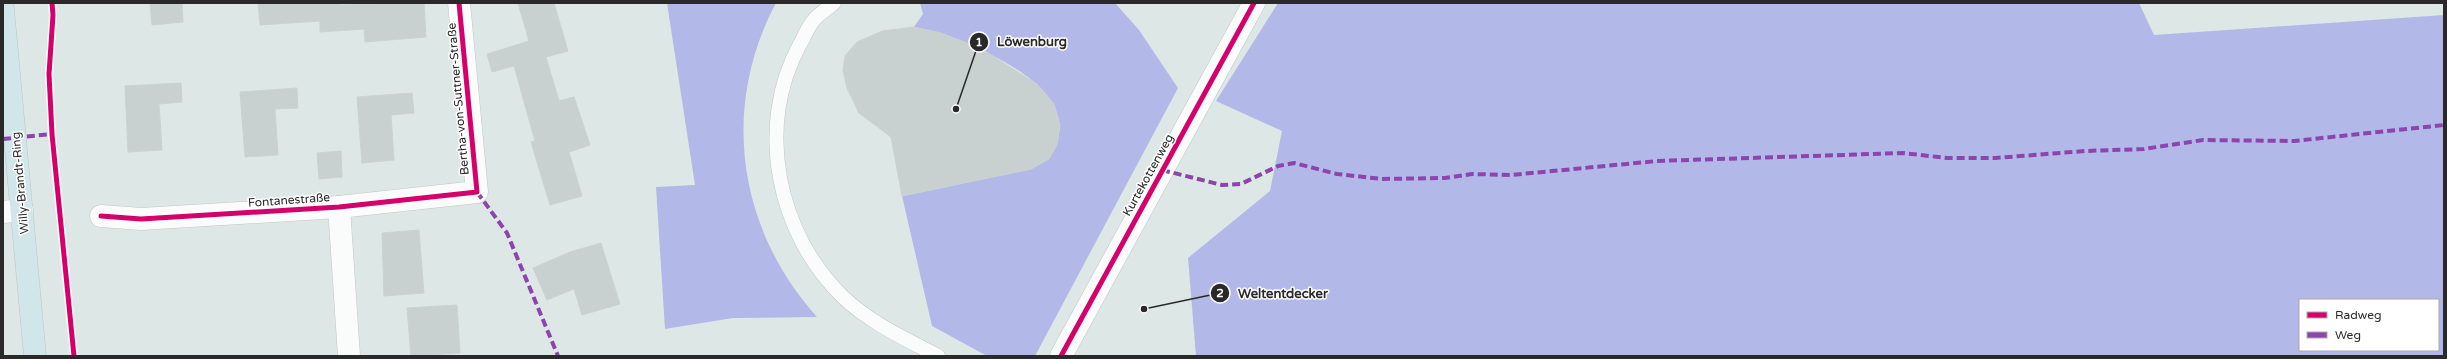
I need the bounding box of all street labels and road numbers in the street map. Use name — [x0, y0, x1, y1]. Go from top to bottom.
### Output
street label: Bertha-von-Suttner-Straße — [444, 22, 472, 176]
street label: Willy-Brandt-Ring — [9, 131, 31, 235]
street label: Kurtekottenweg — [1120, 131, 1176, 219]
street label: Fontanestraße — [247, 190, 331, 210]

